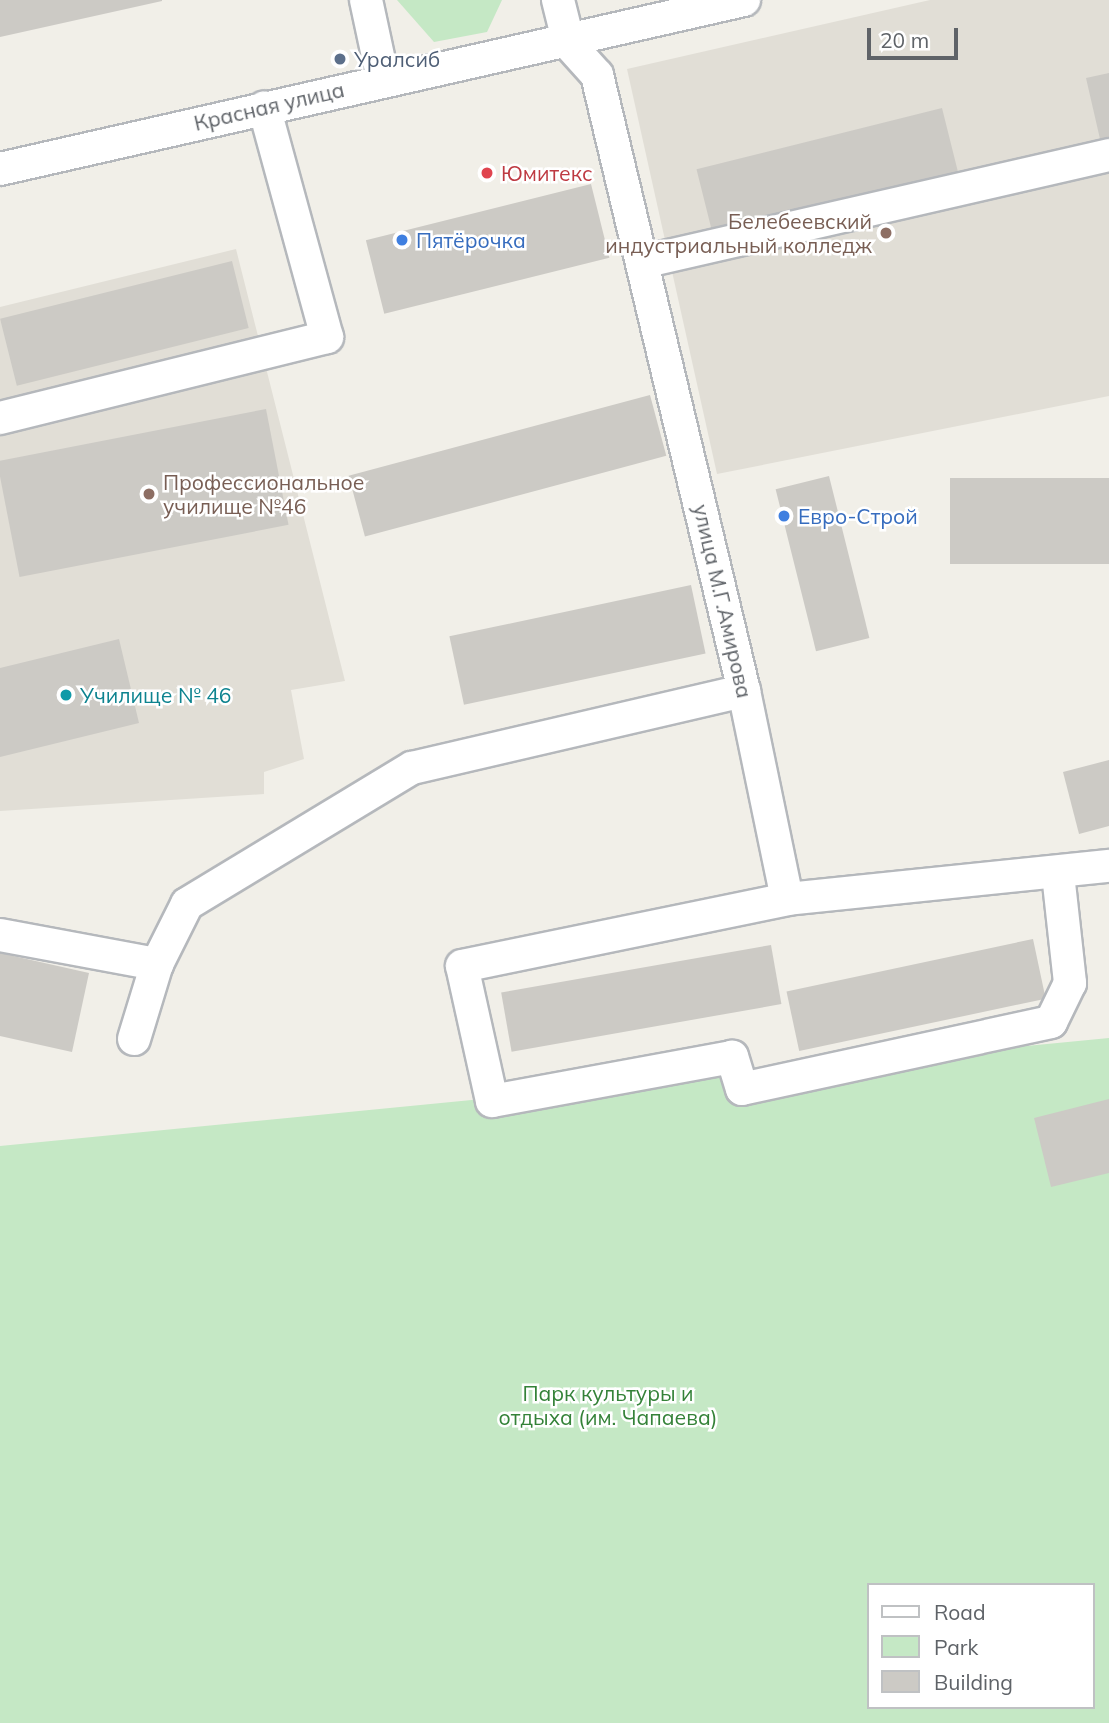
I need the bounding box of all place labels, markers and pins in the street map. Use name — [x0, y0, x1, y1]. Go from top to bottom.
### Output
place label: Уралсиб — [354, 46, 440, 72]
marker: Уралсиб — [332, 51, 348, 67]
place label: Юмитекс — [501, 160, 593, 186]
marker: Юмитекс — [479, 165, 495, 181]
place label: Белебеевский индустриальный колледж — [605, 208, 872, 258]
marker: Белебеевский индустриальный колледж — [878, 225, 894, 241]
place label: Пятёрочка — [416, 227, 526, 253]
marker: Пятёрочка — [394, 232, 410, 248]
place label: Профессиональное училище №46 — [163, 469, 364, 519]
marker: Профессиональное училище №46 — [141, 486, 157, 502]
place label: Евро-Строй — [798, 503, 918, 529]
marker: Евро-Строй — [776, 508, 792, 524]
place label: Училище № 46 — [80, 682, 231, 708]
marker: Училище № 46 — [58, 687, 74, 703]

